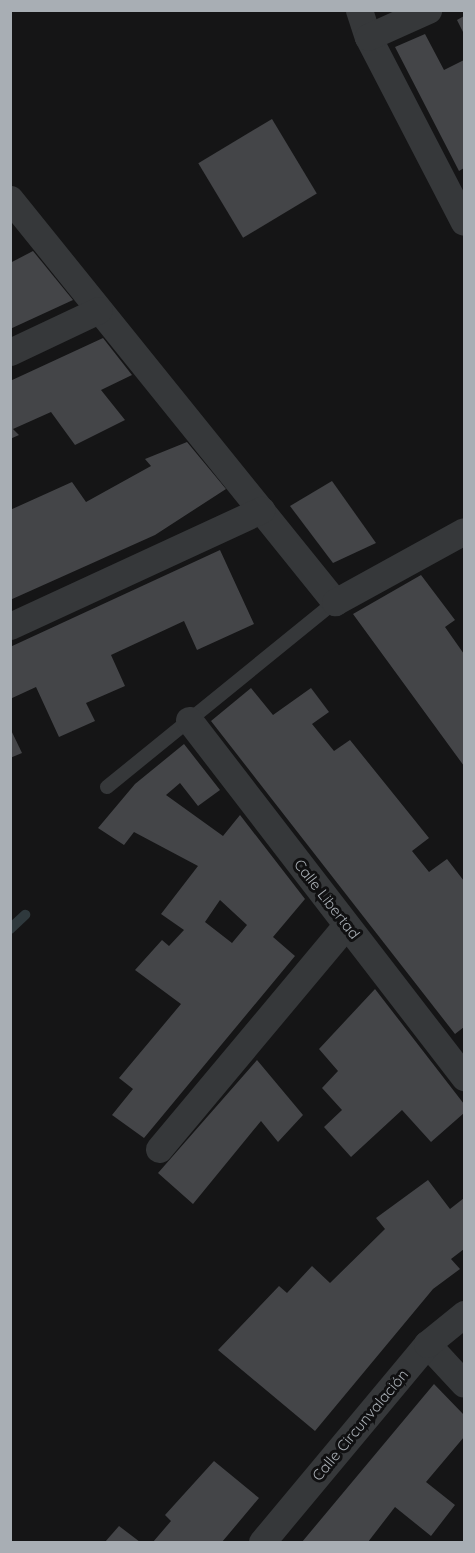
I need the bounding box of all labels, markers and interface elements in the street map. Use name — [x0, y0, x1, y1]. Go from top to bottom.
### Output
street label: Calle Libertad — [290, 856, 364, 942]
street label: Calle Circunvalación — [308, 1366, 412, 1484]

